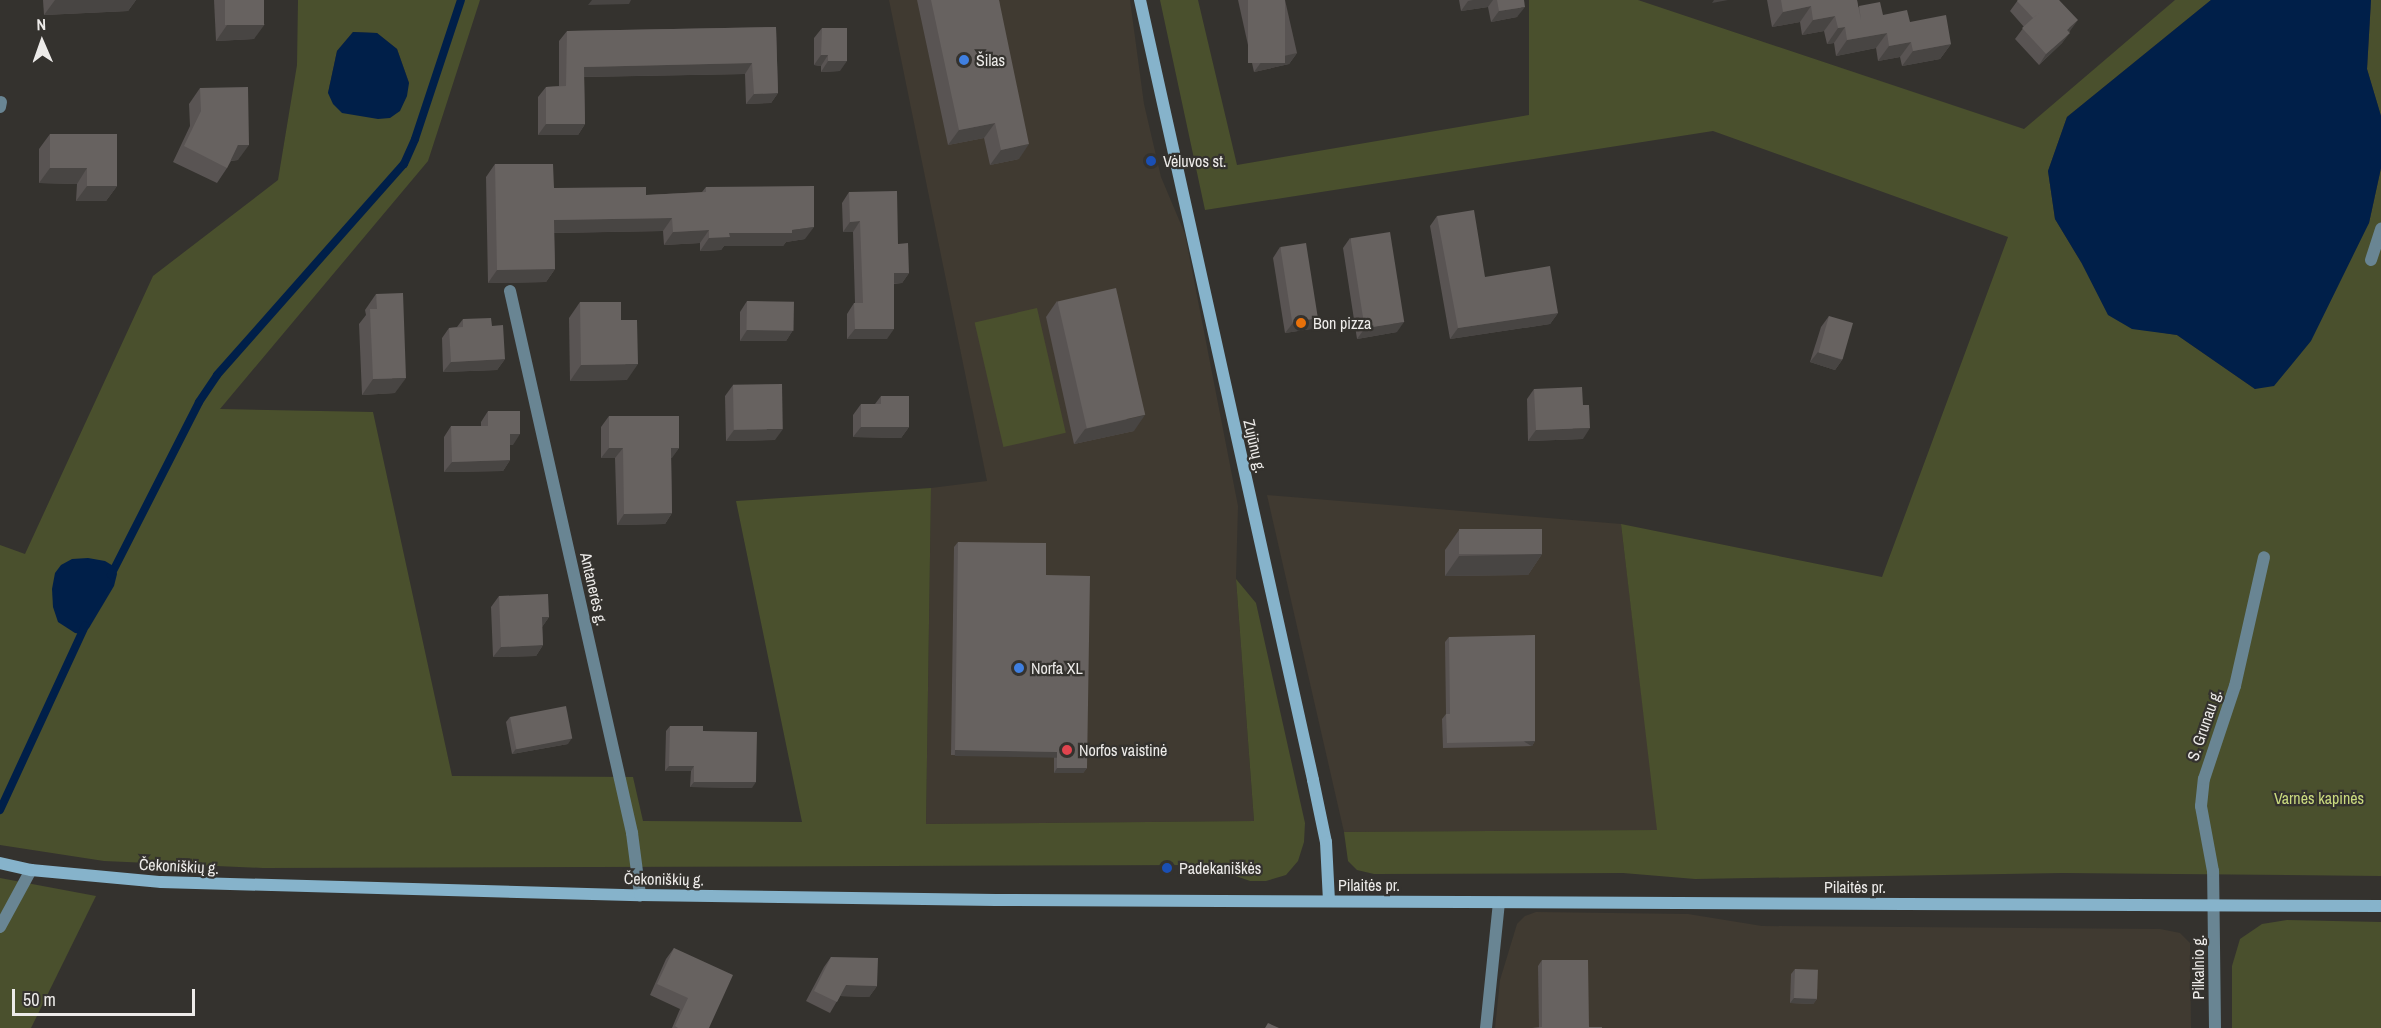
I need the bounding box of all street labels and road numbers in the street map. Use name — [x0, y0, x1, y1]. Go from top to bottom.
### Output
street label: Zujūnų g. — [1239, 417, 1271, 475]
street label: Antanerės g. — [576, 551, 612, 627]
street label: S. Grunau g. — [2183, 687, 2225, 763]
street label: Čekoniškių g. — [138, 854, 220, 878]
street label: Čekoniškių g. — [624, 869, 704, 889]
street label: Pilaitės pr. — [1338, 875, 1400, 895]
street label: Pilaitės pr. — [1824, 877, 1886, 897]
street label: Pilkalnio g. — [2188, 935, 2208, 999]

